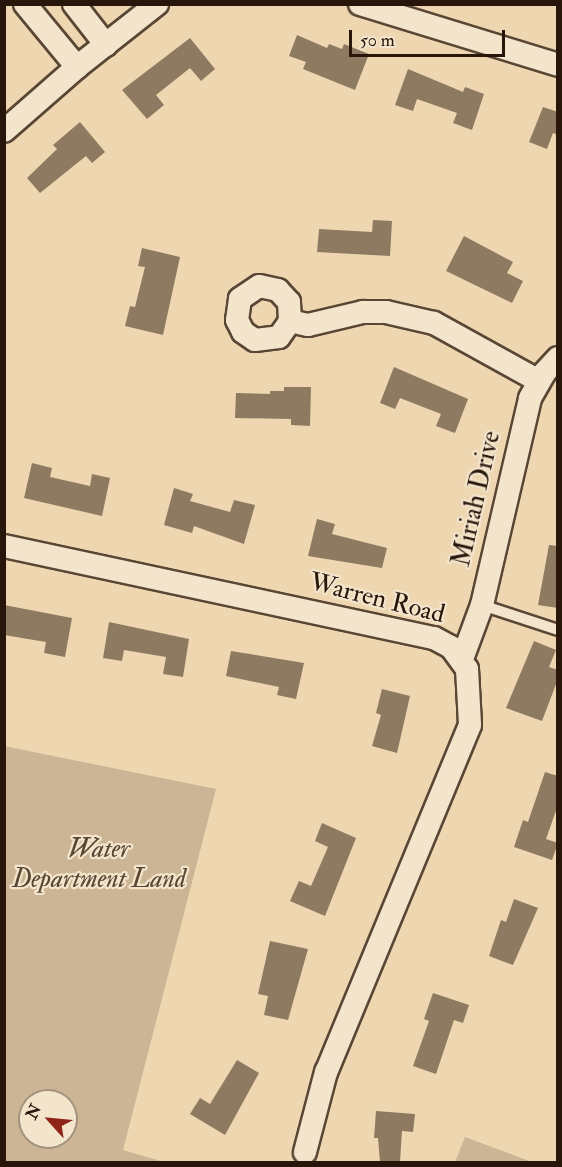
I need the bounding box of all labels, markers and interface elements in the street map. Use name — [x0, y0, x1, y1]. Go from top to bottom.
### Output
scale bar — [352, 18, 508, 56]
text: 50 m — [360, 29, 395, 52]
street label: Miriah Drive — [446, 428, 508, 570]
street label: Warren Road — [306, 567, 448, 631]
park label: Water Department Land — [12, 834, 186, 896]
north arrow — [18, 1089, 78, 1149]
text: N — [22, 1101, 46, 1123]

